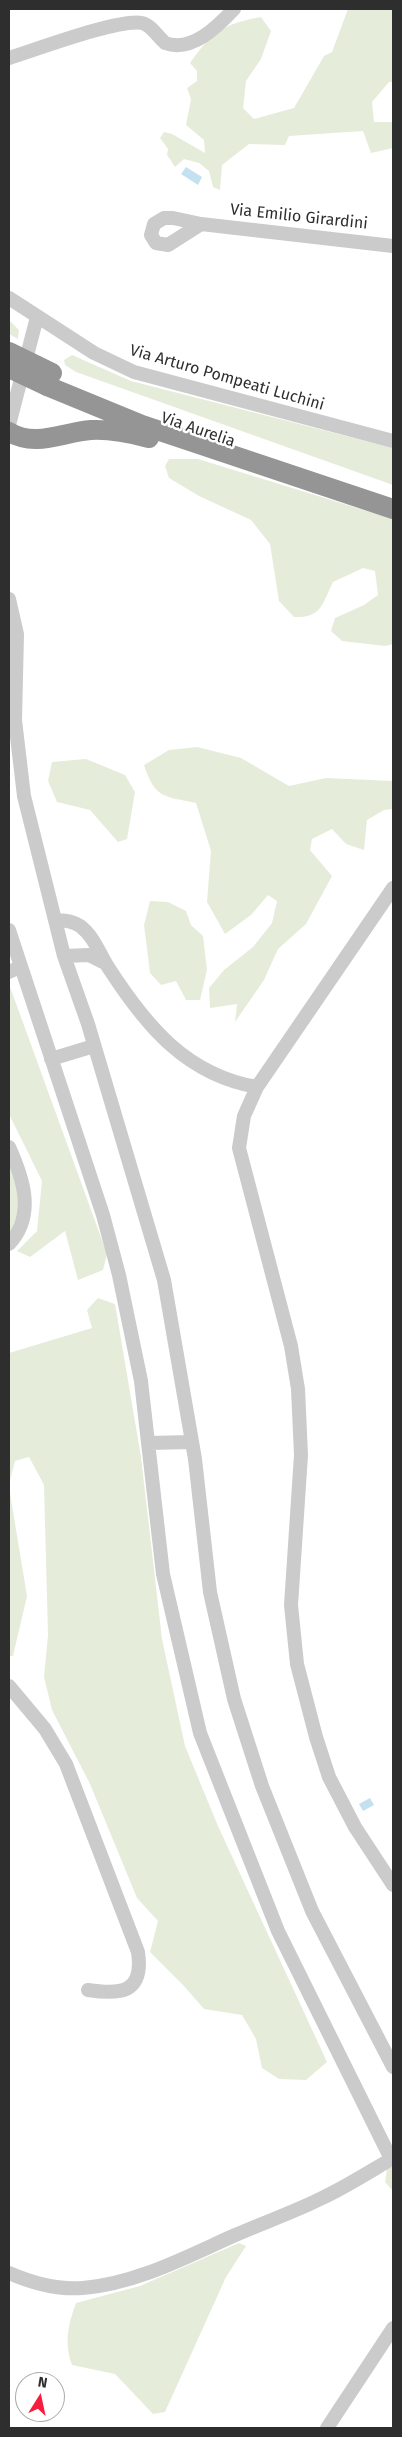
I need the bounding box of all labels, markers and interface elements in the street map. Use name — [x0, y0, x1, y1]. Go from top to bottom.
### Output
street label: Via Emilio Girardini — [229, 200, 369, 234]
street label: Via Arturo Pompeati Luchini — [127, 341, 327, 415]
street label: Via Aurelia — [158, 408, 238, 452]
north arrow — [15, 2372, 65, 2422]
text: N — [36, 2374, 49, 2392]

